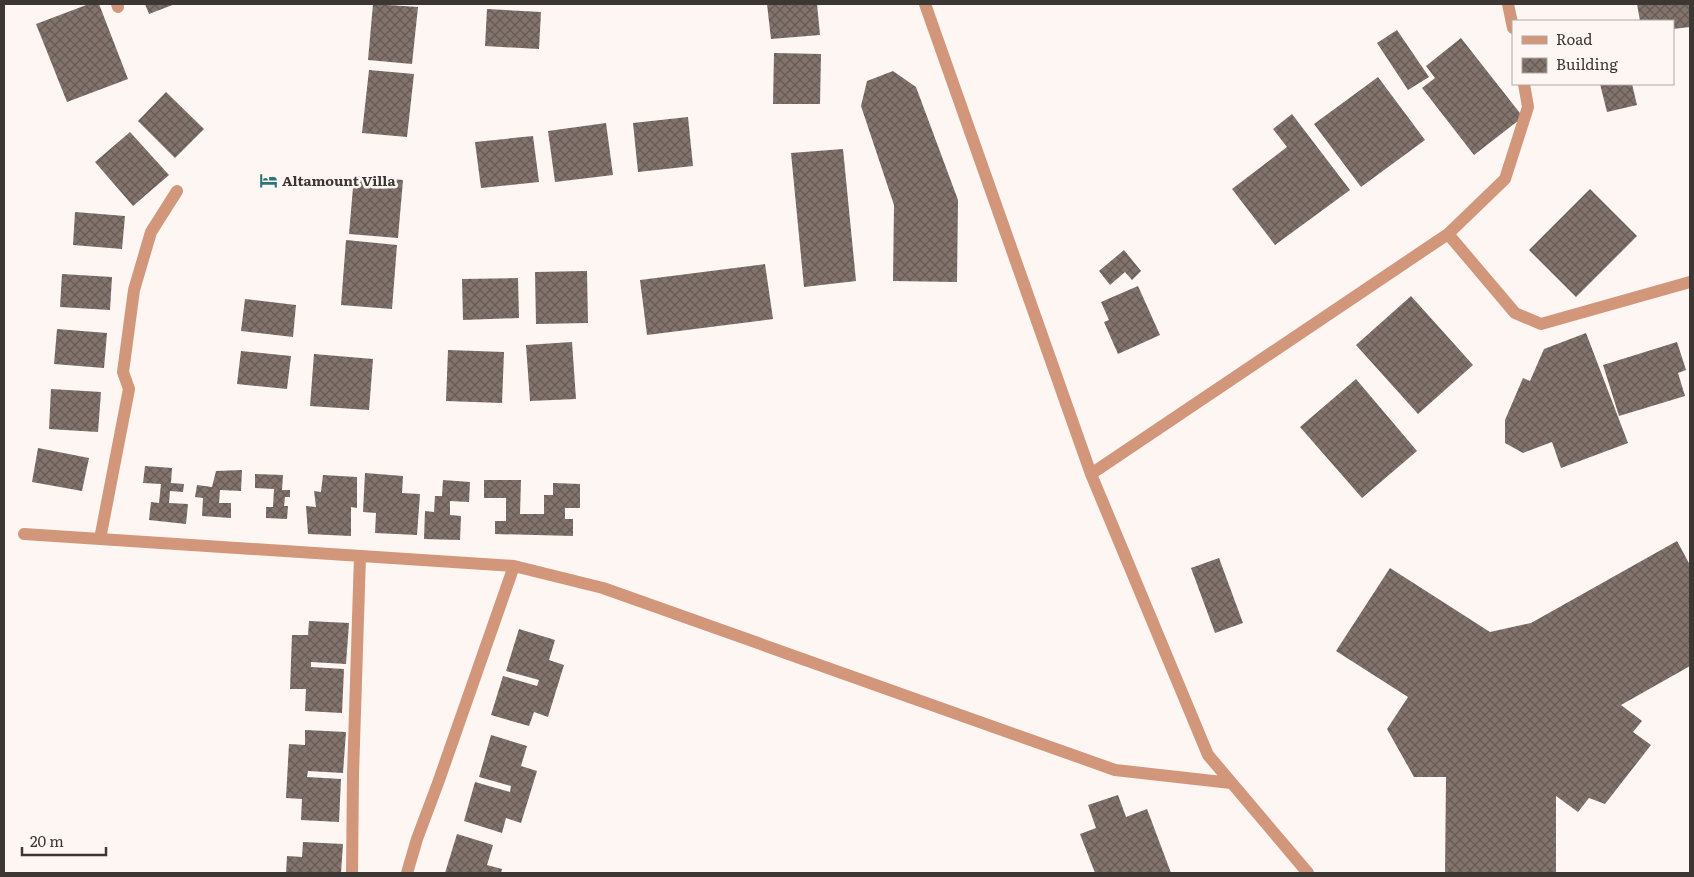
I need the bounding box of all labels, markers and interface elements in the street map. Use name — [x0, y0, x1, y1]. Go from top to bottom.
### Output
legend — [1512, 20, 1674, 85]
text: Road — [1556, 27, 1592, 50]
text: Building — [1556, 52, 1618, 75]
place label: Altamount Villa — [282, 170, 396, 190]
hotel icon: Altamount Villa — [258, 171, 278, 191]
scale bar — [22, 824, 106, 856]
text: 20 m — [30, 829, 64, 852]

